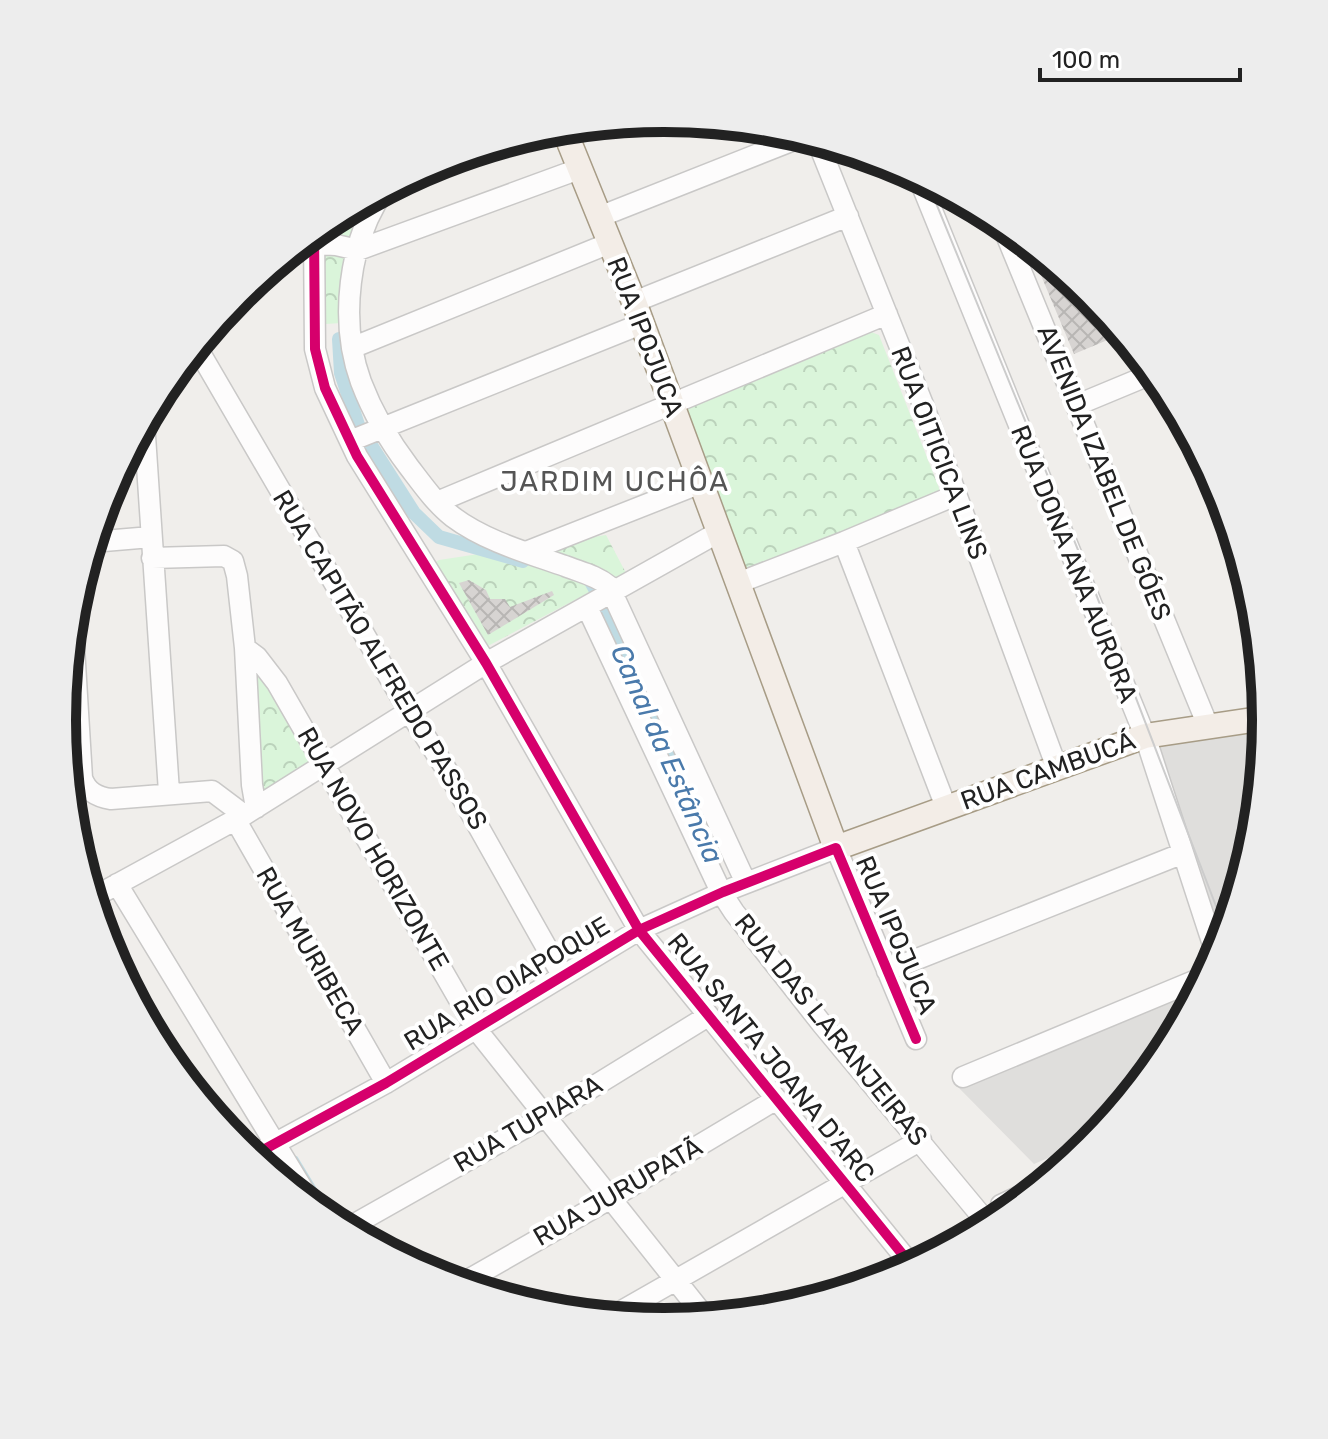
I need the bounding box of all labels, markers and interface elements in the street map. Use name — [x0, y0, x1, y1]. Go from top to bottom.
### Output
scale bar — [1040, 32, 1240, 82]
text: 100 m — [1052, 46, 1120, 74]
street label: RUA IPOJUCA — [600, 253, 690, 421]
street label: AVENIDA IZABEL DE GÓES — [1031, 321, 1177, 625]
street label: RUA OITICICA LINS — [884, 342, 994, 564]
street label: RUA DONA ANA AURORA — [1004, 421, 1144, 707]
district label: JARDIM UCHÔA — [500, 465, 730, 498]
street label: RUA CAPITÃO ALFREDO PASSOS — [266, 485, 494, 835]
water label: Canal da Estância — [604, 639, 730, 869]
street label: RUA NOVO HORIZONTE — [291, 722, 455, 976]
street label: RUA CAMBUCÁ — [957, 725, 1139, 817]
street label: RUA IPOJUCA — [849, 851, 943, 1019]
street label: RUA MURIBECA — [249, 862, 371, 1040]
street label: RUA DAS LARANJEIRAS — [728, 908, 934, 1152]
street label: RUA RIO OIAPOQUE — [399, 910, 615, 1058]
street label: RUA SANTA JOANA D'ARC — [661, 927, 881, 1189]
street label: RUA TUPIARA — [448, 1069, 608, 1179]
street label: RUA JURUPATÃ — [528, 1131, 708, 1253]

